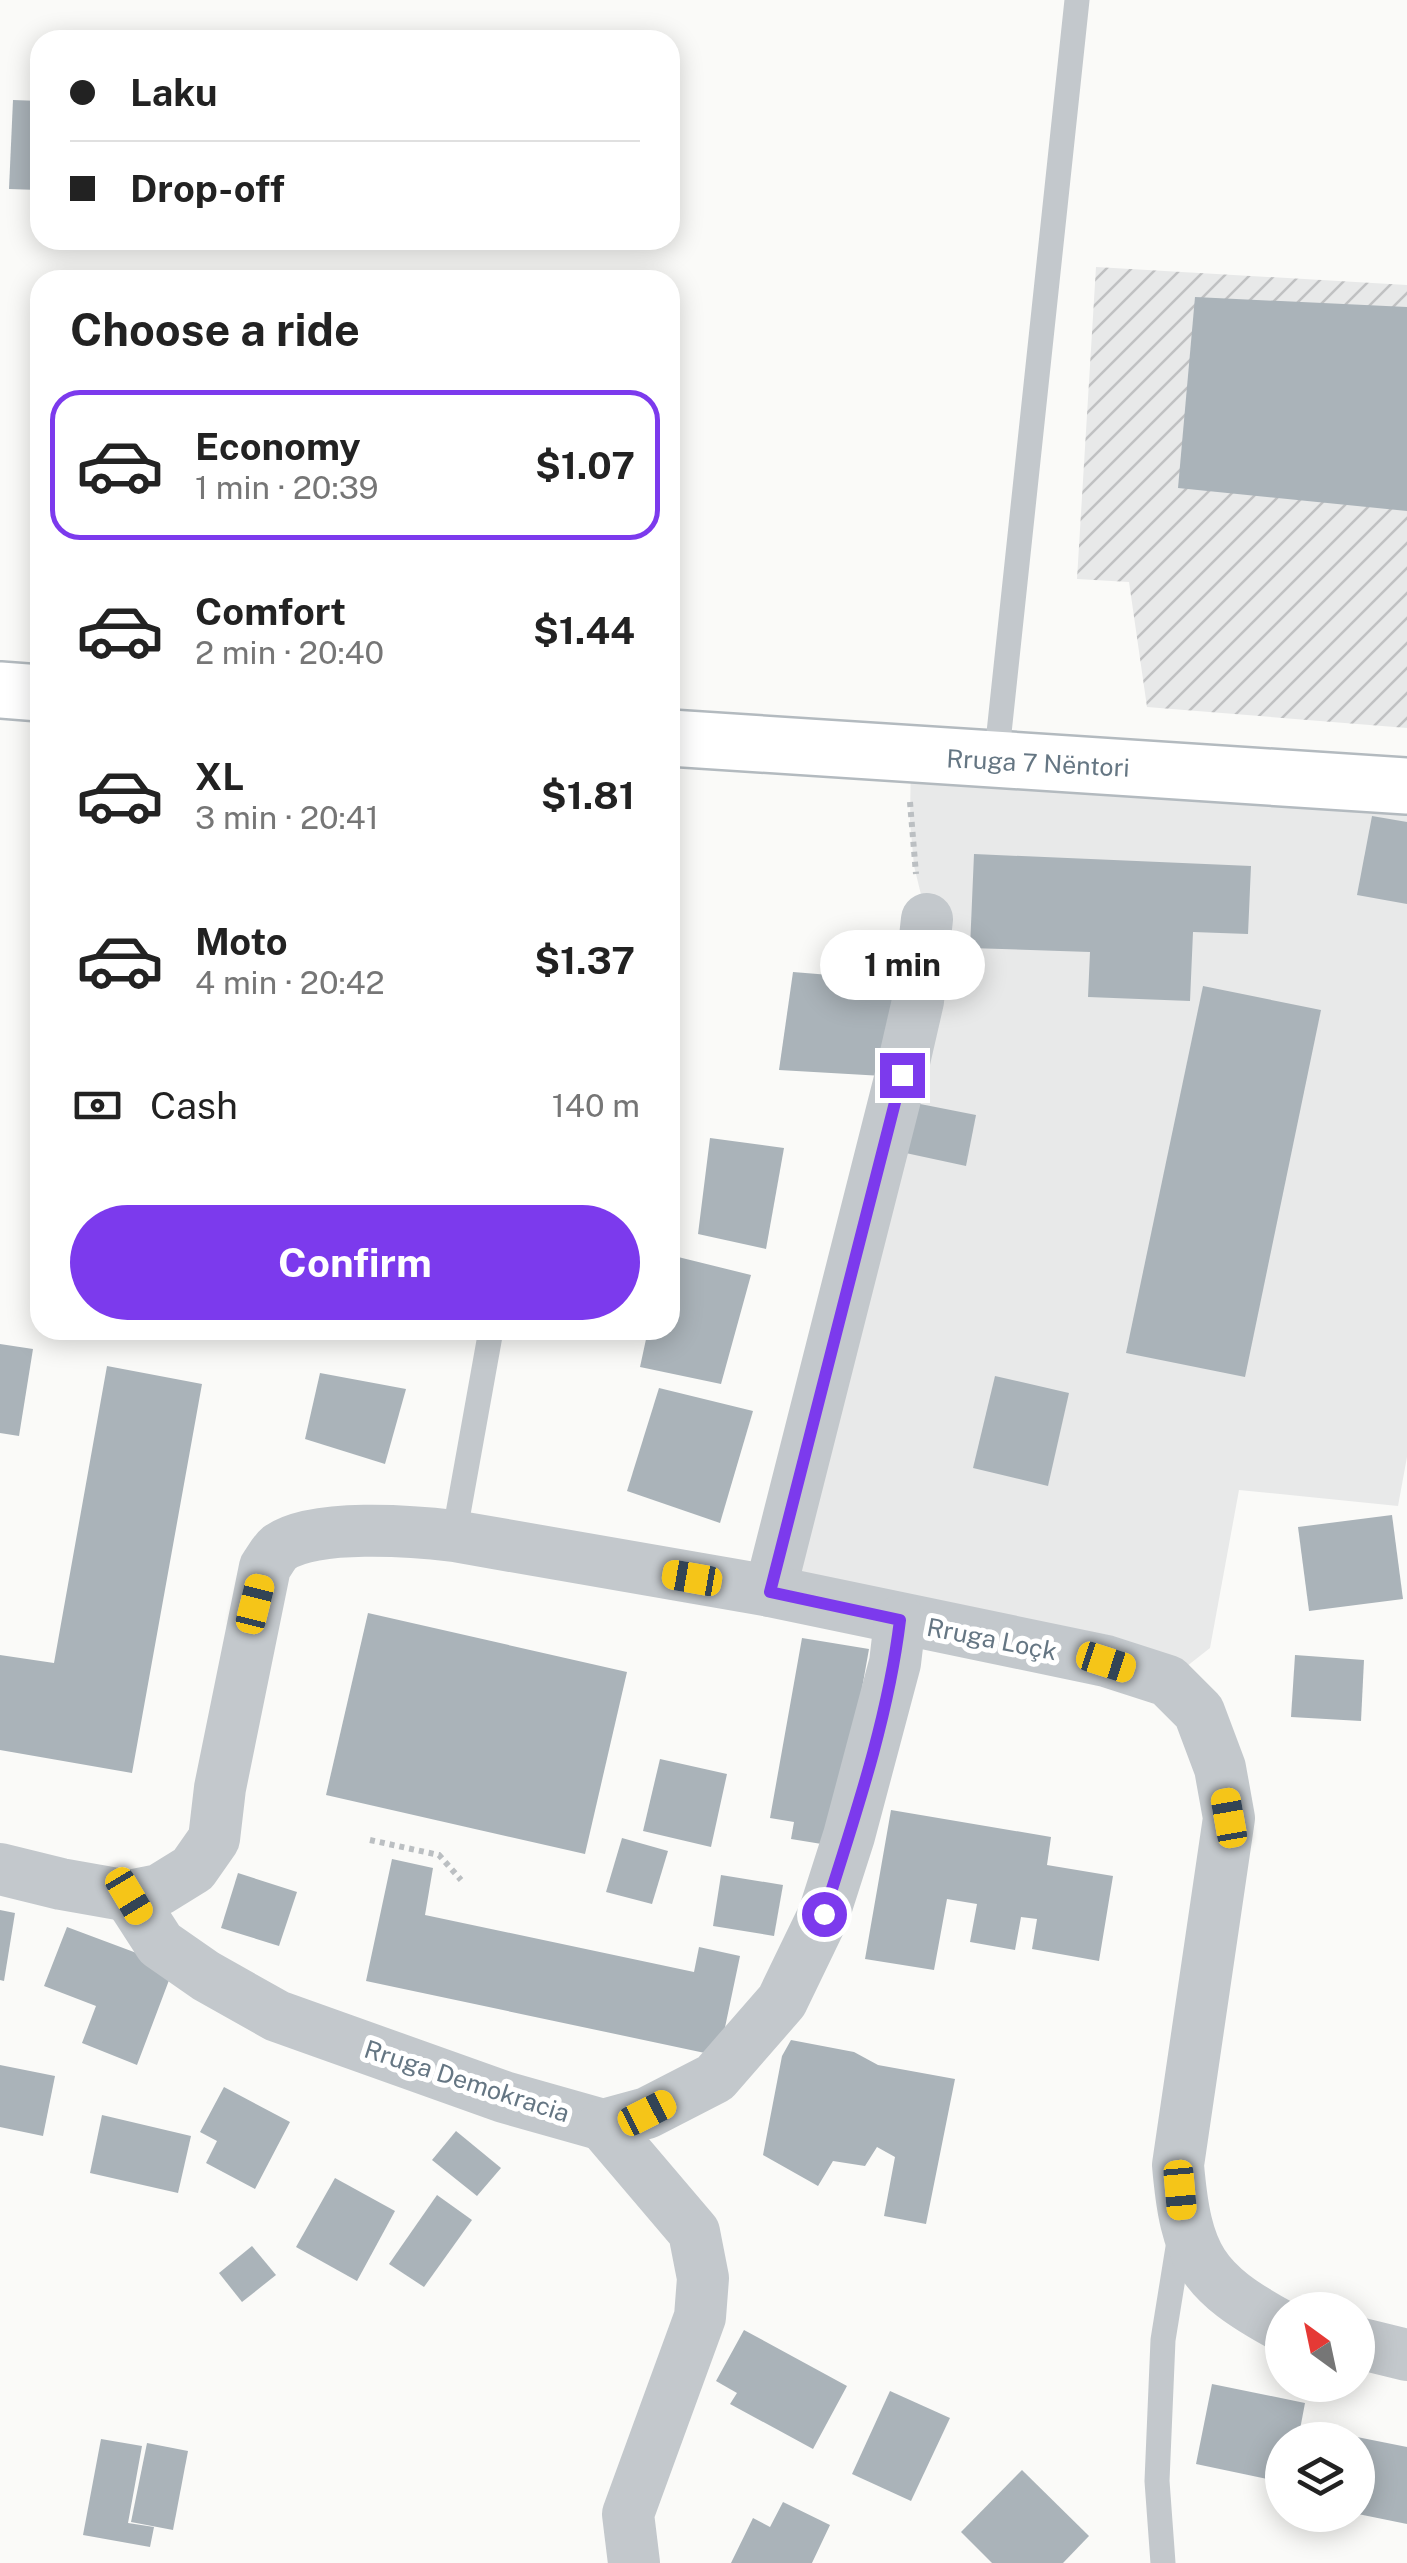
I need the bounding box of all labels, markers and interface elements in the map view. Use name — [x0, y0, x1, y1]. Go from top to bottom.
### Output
text: Laku — [130, 70, 218, 115]
text: Drop-off — [130, 166, 285, 211]
text: Choose a ride — [70, 303, 360, 356]
icon: car — [75, 420, 165, 510]
text: Economy — [195, 424, 361, 469]
text: $1.07 — [535, 443, 635, 488]
text: 1 min · 20:39 — [195, 469, 379, 506]
icon: car — [75, 585, 165, 675]
text: Comfort — [195, 589, 346, 634]
text: $1.44 — [533, 608, 635, 653]
text: 2 min · 20:40 — [195, 634, 384, 671]
street label: Rruga 7 Nëntori — [946, 743, 1130, 783]
icon: car — [75, 750, 165, 840]
text: XL — [195, 754, 244, 799]
text: $1.81 — [541, 773, 635, 818]
text: 3 min · 20:41 — [195, 799, 379, 836]
icon: car — [75, 915, 165, 1005]
text: Moto — [195, 919, 288, 964]
callout: 1 min — [820, 930, 984, 1000]
text: $1.37 — [534, 938, 635, 983]
text: 1 min — [864, 946, 941, 983]
text: 4 min · 20:42 — [195, 964, 385, 1001]
route end — [880, 1053, 925, 1098]
icon: cash — [70, 1078, 125, 1133]
text: Cash — [150, 1083, 238, 1128]
text: 140 m — [552, 1087, 640, 1124]
button: Confirm — [70, 1205, 640, 1320]
car — [660, 1558, 724, 1598]
car — [233, 1571, 277, 1637]
street label: Rruga Loçk — [924, 1612, 1060, 1666]
car — [1073, 1638, 1139, 1686]
car — [1209, 1786, 1249, 1850]
car — [101, 1863, 157, 1929]
route start — [802, 1892, 847, 1937]
street label: Rruga Demokracia — [361, 2034, 573, 2128]
car — [613, 2086, 681, 2140]
car — [1162, 2159, 1198, 2221]
north arrow — [1265, 2292, 1375, 2402]
map controls — [1265, 2292, 1375, 2532]
button: layers — [1265, 2422, 1375, 2532]

